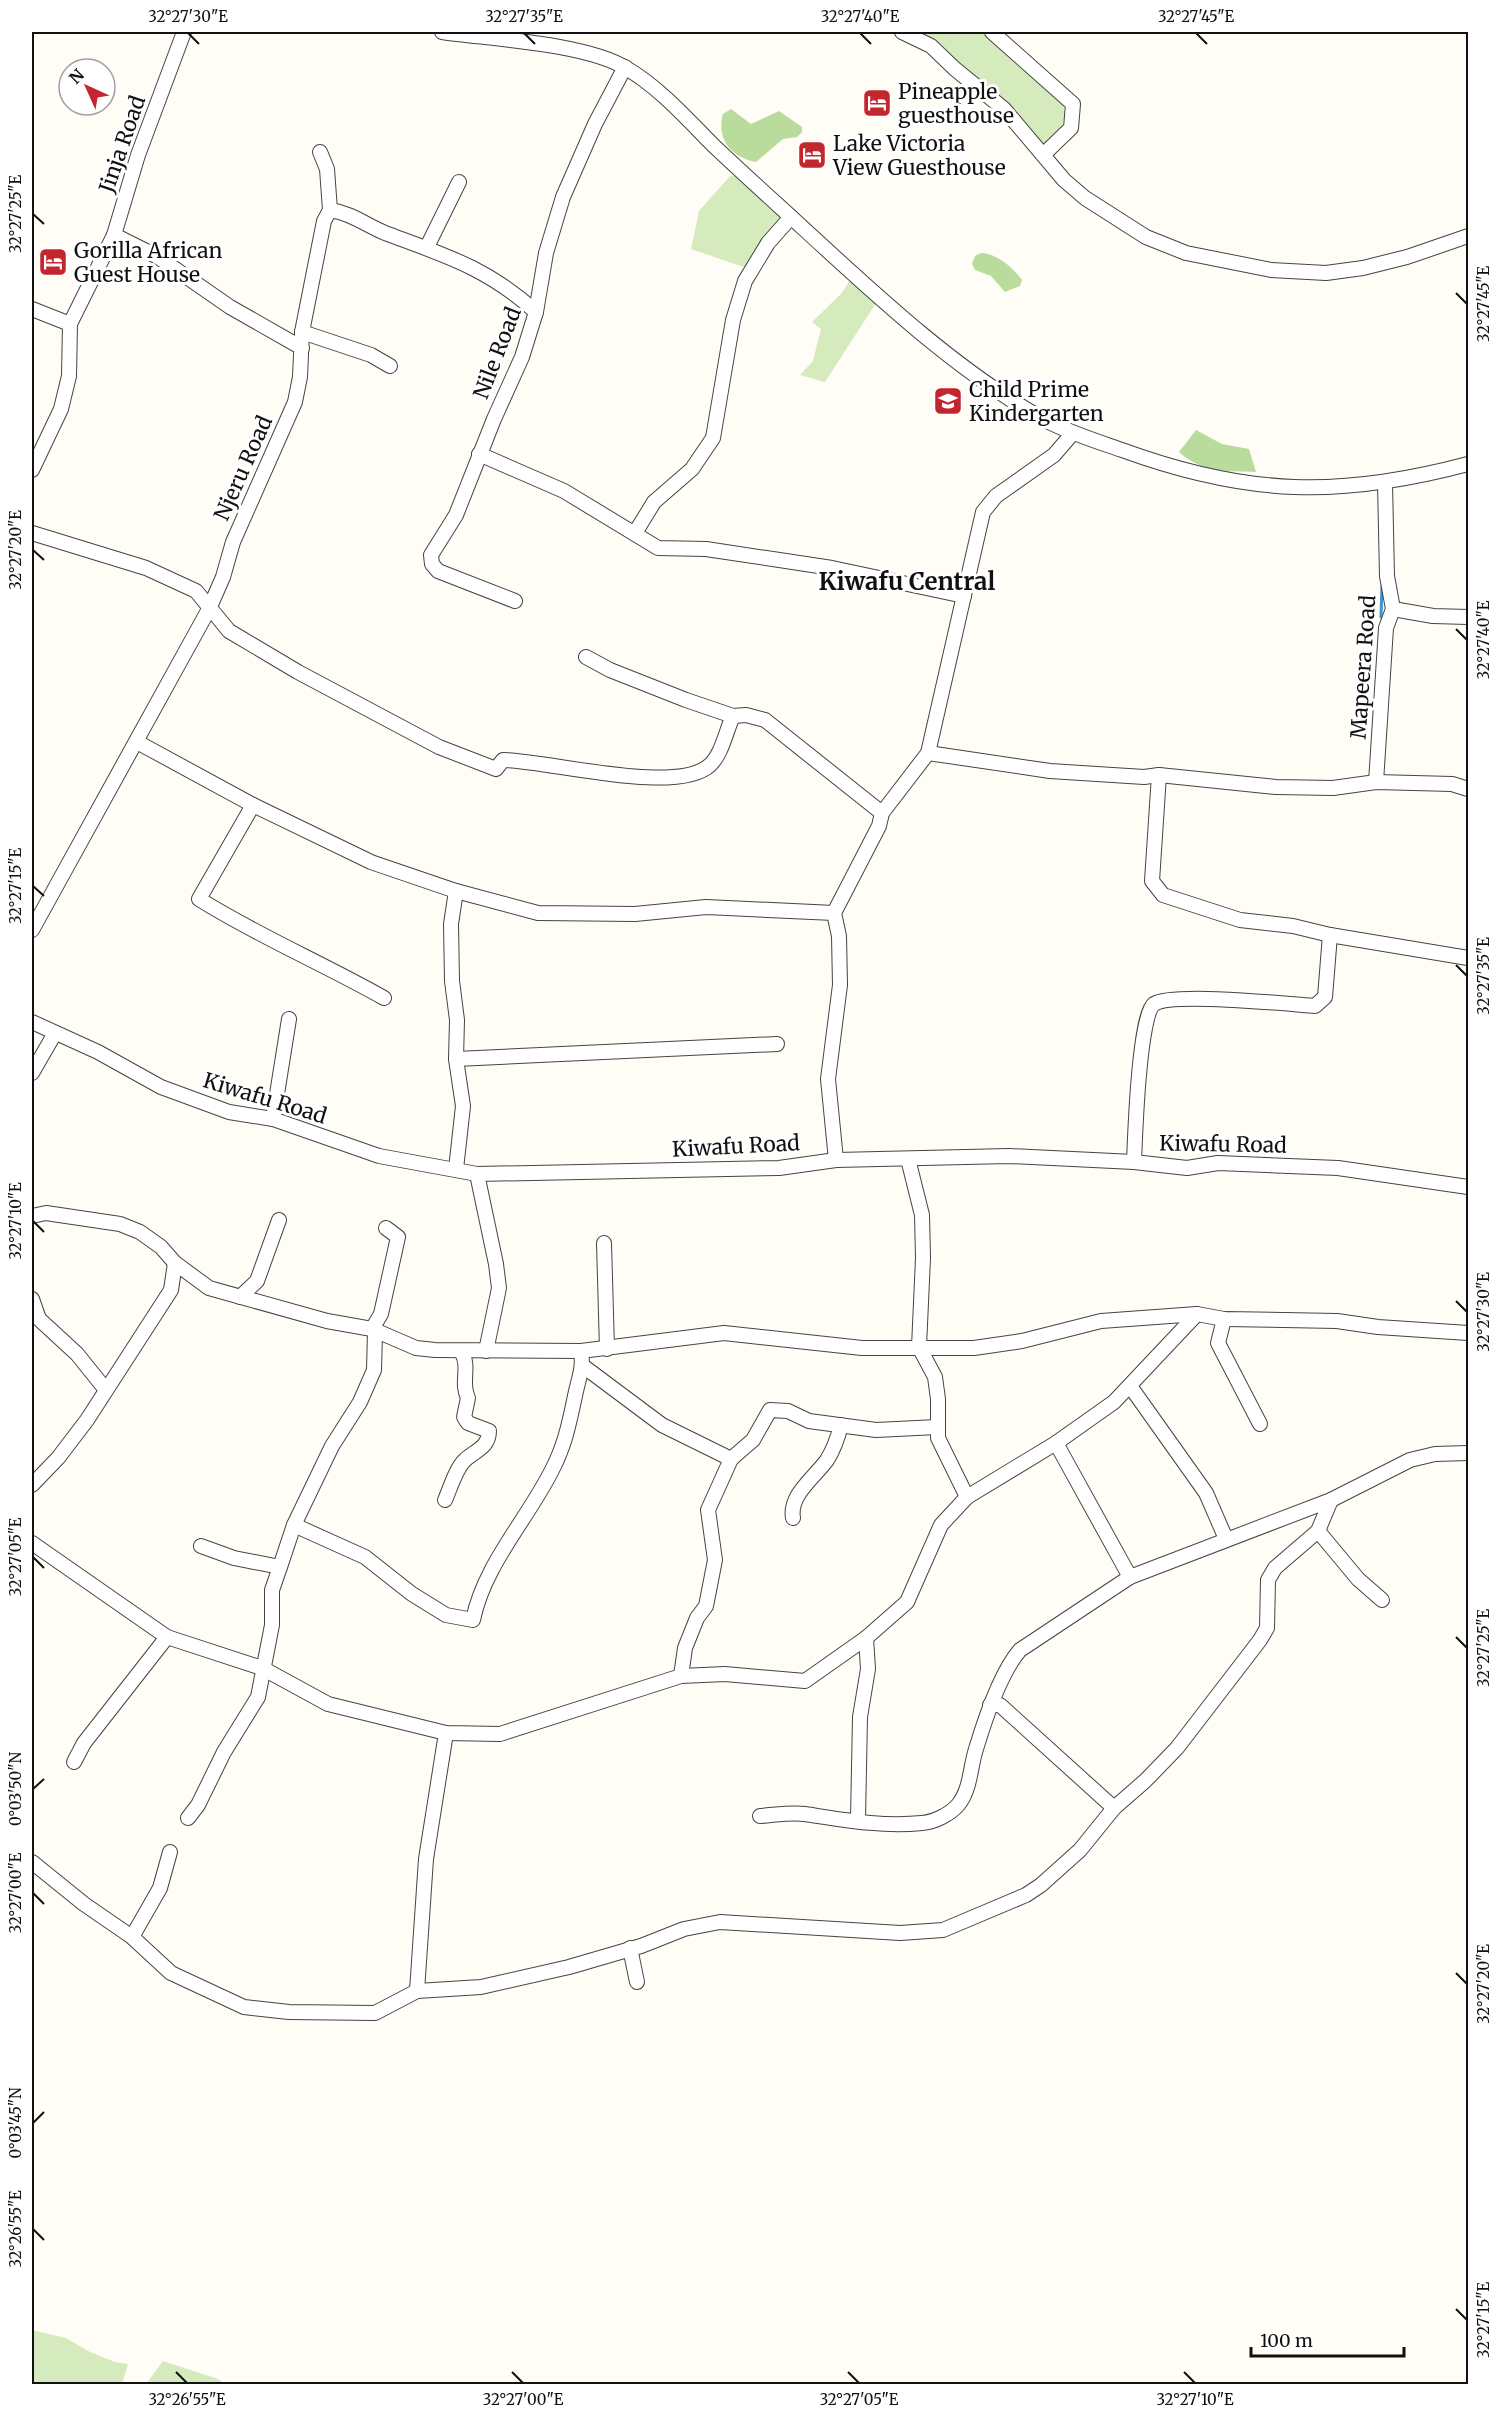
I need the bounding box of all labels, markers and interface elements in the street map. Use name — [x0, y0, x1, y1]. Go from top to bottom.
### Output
text: 32°27'30"E — [148, 7, 228, 26]
text: 32°27'35"E — [485, 7, 563, 26]
text: 32°27'40"E — [821, 7, 900, 26]
text: 32°27'45"E — [1158, 7, 1235, 26]
north arrow — [57, 57, 117, 117]
text: N — [65, 65, 88, 88]
place label: Pineapple guesthouse — [898, 78, 1014, 129]
hotel icon: Pineapple guesthouse — [861, 87, 893, 119]
street label: Jinja Road — [92, 92, 151, 197]
place label: Lake Victoria View Guesthouse — [832, 130, 1006, 181]
hotel icon: Lake Victoria View Guesthouse — [796, 139, 828, 171]
text: 32°27'25"E — [6, 174, 25, 253]
place label: Gorilla African Guest House — [74, 237, 222, 288]
hotel icon: Gorilla African Guest House — [37, 246, 69, 278]
text: 32°27'45"E — [1474, 265, 1493, 342]
street label: Nile Road — [467, 303, 527, 403]
place label: Child Prime Kindergarten — [969, 376, 1104, 427]
school or university icon: Child Prime Kindergarten — [932, 385, 964, 417]
street label: Njeru Road — [208, 411, 278, 525]
text: 32°27'20"E — [6, 510, 25, 590]
district label: Kiwafu Central — [819, 566, 996, 597]
street label: Mapeera Road — [1345, 594, 1382, 740]
text: 32°27'40"E — [1474, 600, 1493, 679]
text: 32°27'15"E — [6, 848, 25, 924]
text: 32°27'35"E — [1474, 937, 1493, 1015]
street label: Kiwafu Road — [200, 1066, 330, 1130]
street label: Kiwafu Road — [672, 1129, 801, 1163]
street label: Kiwafu Road — [1159, 1129, 1287, 1159]
text: 32°27'10"E — [6, 1182, 25, 1260]
text: 32°27'30"E — [1474, 1272, 1493, 1352]
text: 32°27'05"E — [6, 1517, 25, 1596]
text: 32°27'25"E — [1474, 1608, 1493, 1687]
text: 0°03'50"N — [6, 1752, 25, 1826]
text: 32°27'00"E — [6, 1852, 25, 1933]
text: 32°27'20"E — [1474, 1944, 1493, 2024]
text: 0°03'45"N — [6, 2087, 25, 2159]
text: 32°26'55"E — [6, 2190, 25, 2268]
text: 32°27'15"E — [1474, 2282, 1493, 2358]
scale bar — [1251, 2320, 1404, 2358]
text: 100 m — [1260, 2329, 1313, 2352]
text: 32°26'55"E — [148, 2390, 226, 2409]
text: 32°27'00"E — [483, 2390, 564, 2409]
text: 32°27'05"E — [820, 2390, 899, 2409]
text: 32°27'10"E — [1156, 2390, 1234, 2409]

